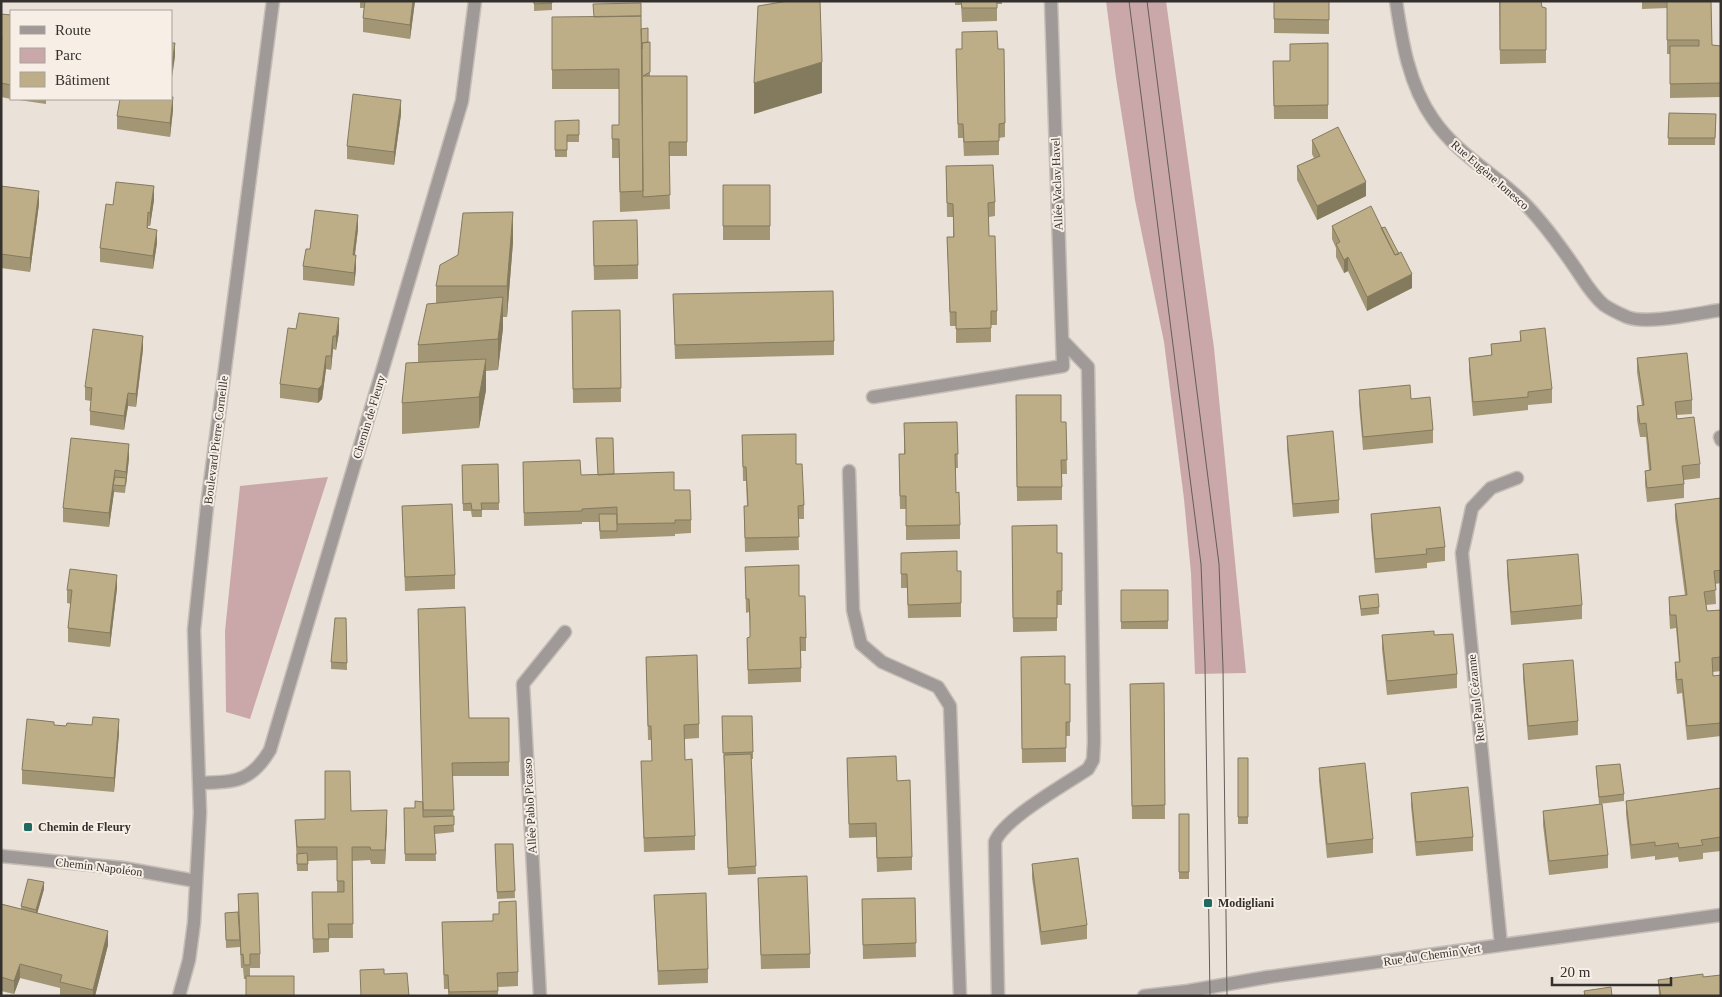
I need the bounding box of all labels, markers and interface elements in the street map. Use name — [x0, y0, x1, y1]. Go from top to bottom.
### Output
legend — [10, 10, 172, 100]
text: Route — [55, 22, 91, 38]
text: Parc — [55, 47, 82, 63]
text: Bâtiment — [55, 72, 111, 88]
street label: Allée Vaclav Havel — [1048, 137, 1066, 231]
street label: Rue Eugène Ionesco — [1448, 137, 1532, 213]
street label: Chemin de Fleury — [350, 374, 388, 460]
street label: Boulevard Pierre Corneille — [201, 375, 231, 505]
street label: Rue Paul Cézanne — [1464, 654, 1488, 742]
street label: Allée Pablo Picasso — [521, 758, 539, 854]
place label: Chemin de Fleury — [38, 820, 131, 834]
marker: Chemin de Fleury — [22, 821, 34, 833]
street label: Chemin Napoléon — [55, 855, 143, 879]
place label: Modigliani — [1218, 896, 1275, 910]
marker: Modigliani — [1202, 897, 1214, 909]
street label: Rue du Chemin Vert — [1382, 941, 1482, 969]
scale bar — [1552, 954, 1671, 986]
text: 20 m — [1560, 964, 1591, 980]

